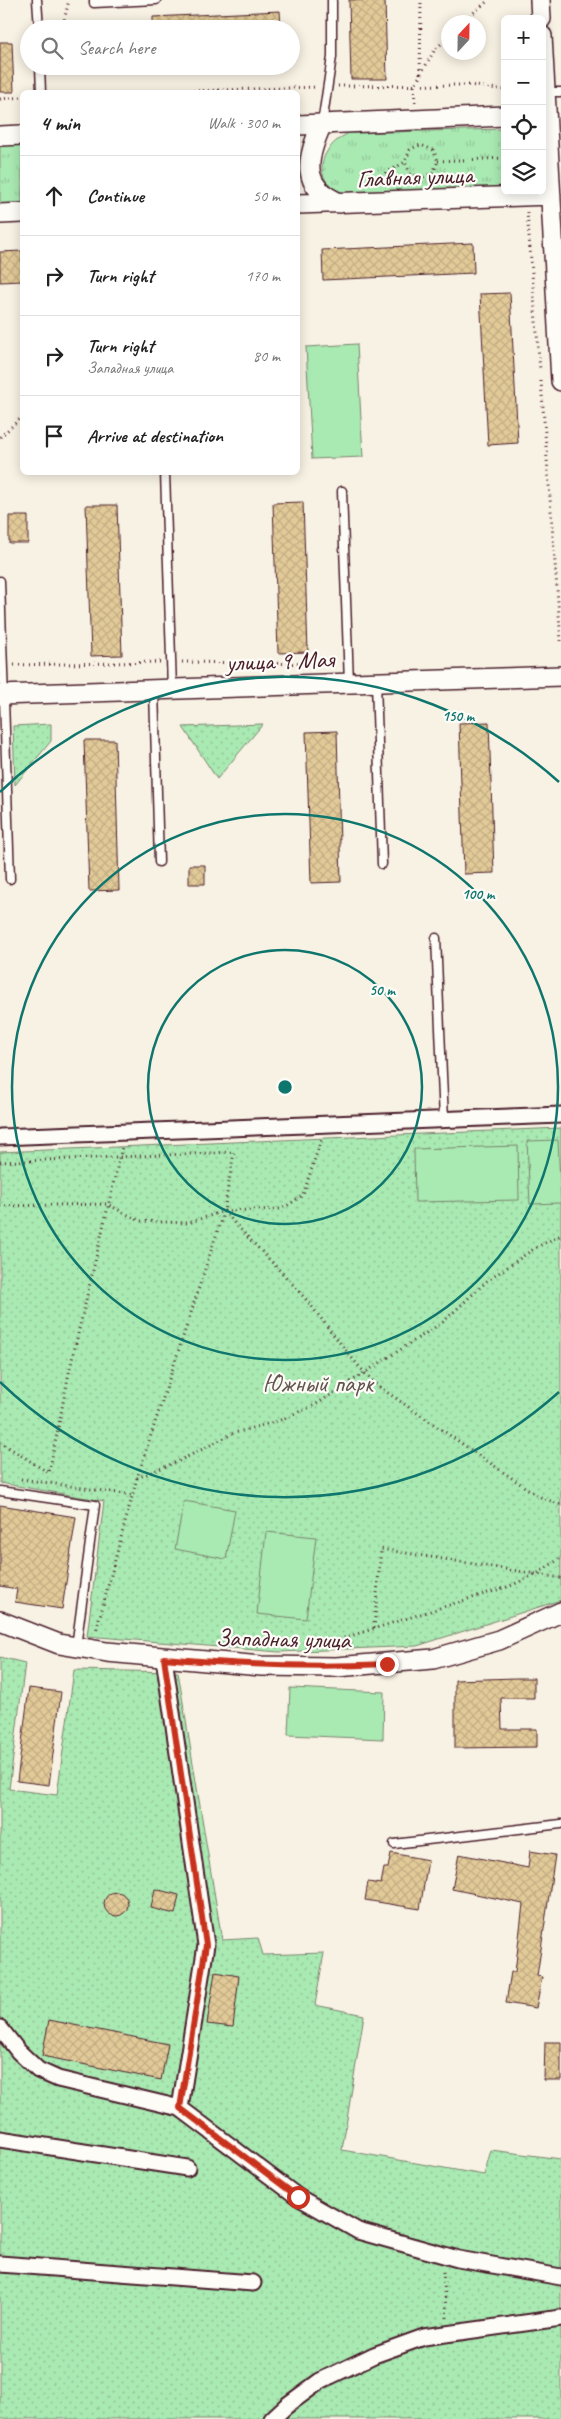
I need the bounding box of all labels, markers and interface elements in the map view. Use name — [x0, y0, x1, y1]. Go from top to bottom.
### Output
north arrow — [441, 15, 486, 60]
map controls — [501, 15, 546, 195]
button: + — [501, 15, 546, 60]
search box — [20, 20, 300, 75]
icon: search — [38, 34, 66, 62]
text: Search here — [78, 36, 155, 60]
button: − — [501, 60, 546, 105]
button: locate — [501, 105, 546, 150]
text: 4 min — [40, 110, 80, 136]
text: Walk · 300 m — [208, 113, 280, 133]
button: layers — [501, 150, 546, 195]
street label: Главная улица — [356, 159, 477, 195]
icon: ahead — [40, 182, 68, 210]
text: Continue — [87, 184, 144, 208]
text: 50 m — [253, 186, 280, 206]
icon: right — [40, 262, 68, 290]
text: Turn right — [87, 264, 154, 288]
text: 170 m — [246, 266, 280, 286]
text: Turn right — [87, 334, 154, 358]
icon: right — [40, 342, 68, 370]
text: 80 m — [253, 346, 280, 366]
text: Западная улица — [87, 358, 173, 378]
icon: arrive — [40, 422, 68, 450]
text: Arrive at destination — [87, 424, 223, 448]
street label: улица 9 Мая — [223, 643, 337, 679]
text: 150 m — [442, 707, 476, 726]
text: 100 m — [462, 885, 496, 904]
text: 50 m — [369, 981, 396, 1000]
centre of rings — [276, 1078, 294, 1096]
park label: Южный парк — [263, 1368, 375, 1400]
street label: Западная улица — [215, 1622, 353, 1656]
route end — [376, 1653, 399, 1676]
route start — [287, 2186, 310, 2209]

